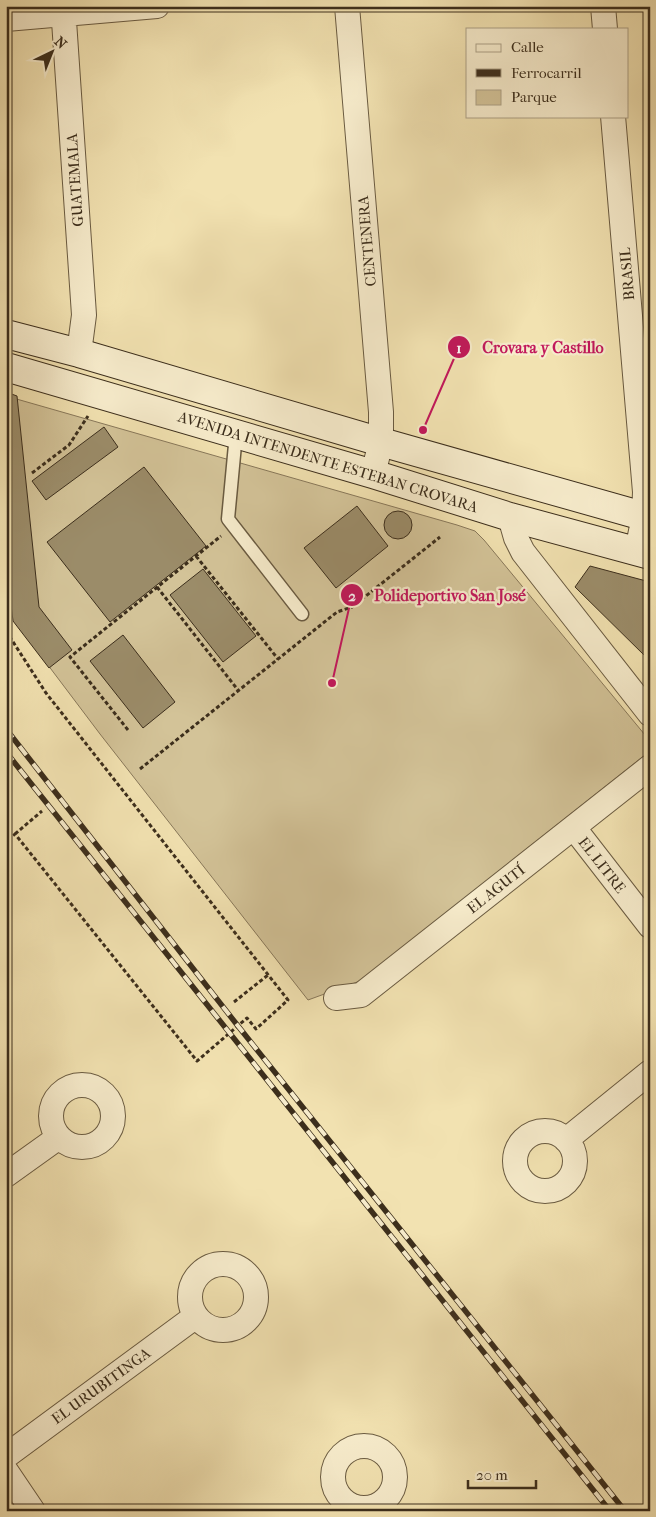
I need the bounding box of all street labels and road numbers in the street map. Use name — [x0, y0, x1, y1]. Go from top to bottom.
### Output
street label: GUATEMALA — [63, 133, 87, 227]
street label: CENTENERA — [354, 195, 380, 287]
street label: BRASIL — [616, 247, 638, 301]
street label: AVENIDA INTENDENTE ESTEBAN CROVARA — [175, 407, 480, 516]
street label: EL LITRE — [574, 833, 630, 897]
street label: EL AGUTÍ — [463, 860, 530, 917]
street label: EL URUBITINGA — [48, 1344, 154, 1428]

